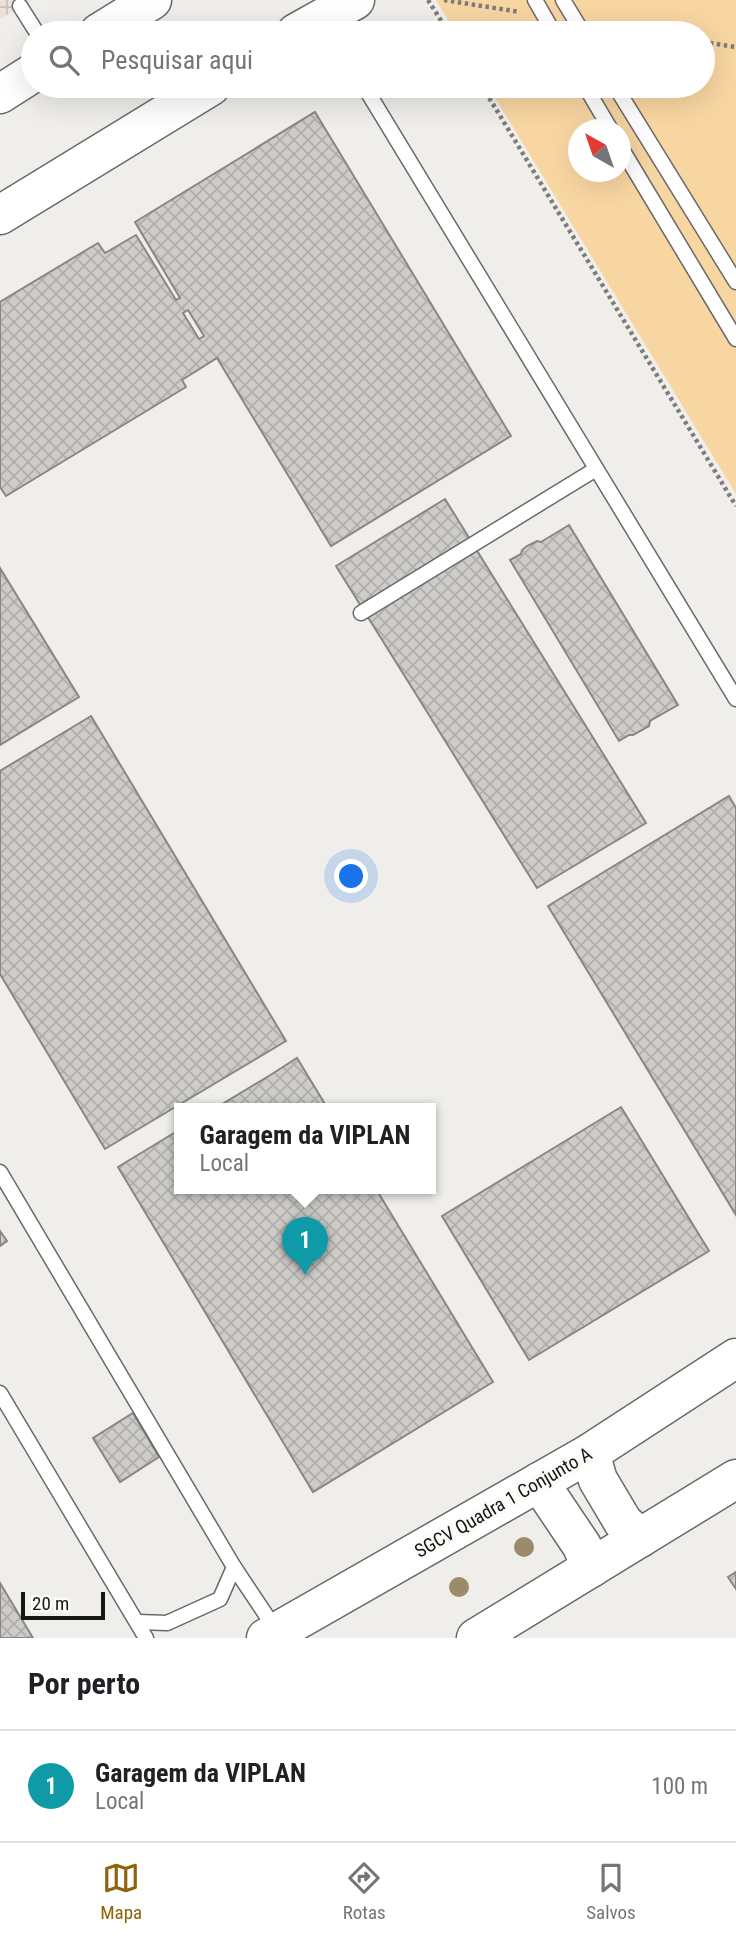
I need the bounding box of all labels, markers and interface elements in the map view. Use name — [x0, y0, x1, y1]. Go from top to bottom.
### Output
search box — [21, 21, 715, 98]
icon: search — [45, 41, 83, 79]
text: Pesquisar aqui — [101, 45, 253, 75]
north arrow — [568, 119, 631, 182]
your location — [334, 859, 368, 893]
popup — [174, 1103, 436, 1194]
text: Garagem da VIPLAN — [200, 1120, 410, 1150]
text: Local — [200, 1150, 249, 1177]
pin: 1 — [282, 1217, 328, 1275]
street label: SGCV Quadra 1 Conjunto A — [410, 1442, 596, 1563]
scale bar — [21, 1589, 105, 1621]
text: 20 m — [32, 1592, 69, 1615]
text: Por perto — [28, 1666, 140, 1701]
text: Garagem da VIPLAN — [95, 1758, 306, 1788]
text: 1 — [45, 1773, 57, 1800]
text: 100 m — [651, 1773, 708, 1800]
text: Local — [95, 1788, 144, 1815]
tab: Mapa — [100, 1859, 142, 1924]
tab: Rotas — [343, 1859, 386, 1924]
tab: Salvos — [586, 1859, 636, 1924]

